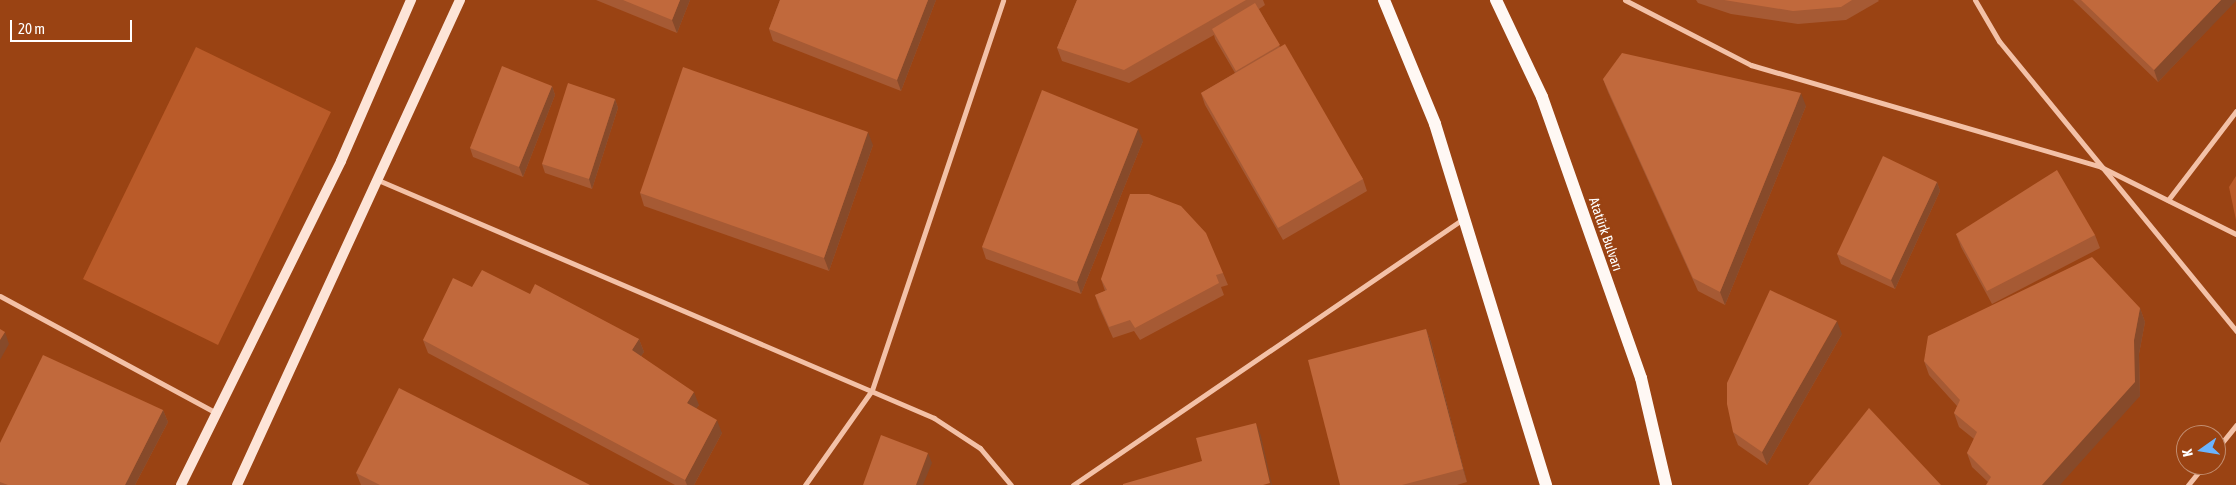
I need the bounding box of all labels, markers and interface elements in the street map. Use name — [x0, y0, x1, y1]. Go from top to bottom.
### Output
scale bar — [12, 10, 135, 42]
text: 20 m — [18, 20, 45, 37]
street label: Atatürk Bulvarı — [1586, 195, 1626, 273]
north arrow — [2176, 425, 2226, 475]
text: K — [2179, 448, 2196, 458]

